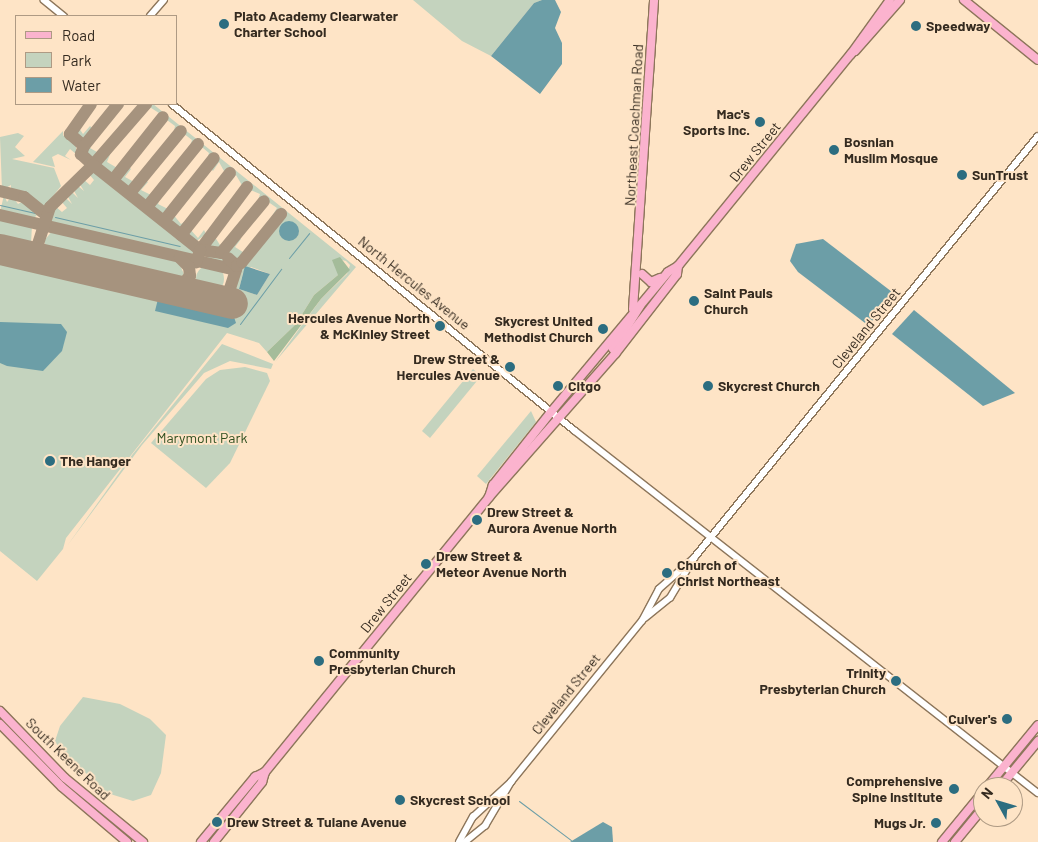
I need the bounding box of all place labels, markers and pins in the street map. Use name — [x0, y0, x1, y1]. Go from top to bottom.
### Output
place label: Plato Academy Clearwater Charter School — [234, 8, 398, 40]
marker: Plato Academy Clearwater Charter School — [218, 18, 230, 30]
place label: Speedway — [926, 18, 990, 34]
marker: Speedway — [910, 20, 922, 32]
place label: Mac's Sports Inc. — [683, 106, 750, 138]
marker: Mac's Sports Inc. — [754, 116, 766, 128]
place label: Bosnian Muslim Mosque — [844, 134, 938, 166]
marker: Bosnian Muslim Mosque — [828, 144, 840, 156]
place label: SunTrust — [972, 167, 1028, 183]
marker: SunTrust — [956, 169, 968, 181]
place label: Saint Pauls Church — [704, 285, 773, 318]
marker: Saint Pauls Church — [688, 295, 700, 307]
place label: Hercules Avenue North & McKinley Street — [288, 310, 430, 342]
place label: Skycrest United Methodist Church — [484, 313, 593, 346]
marker: Hercules Avenue North & McKinley Street — [434, 320, 446, 332]
marker: Skycrest United Methodist Church — [597, 323, 609, 335]
place label: Drew Street & Hercules Avenue — [396, 351, 500, 384]
marker: Drew Street & Hercules Avenue — [504, 361, 516, 373]
place label: Citgo — [568, 378, 601, 394]
place label: Skycrest Church — [718, 378, 820, 394]
marker: Citgo — [552, 380, 564, 392]
marker: Skycrest Church — [702, 380, 714, 392]
place label: The Hanger — [60, 453, 131, 469]
marker: The Hanger — [44, 455, 56, 467]
place label: Drew Street & Aurora Avenue North — [487, 504, 617, 536]
marker: Drew Street & Aurora Avenue North — [471, 514, 483, 526]
place label: Drew Street & Meteor Avenue North — [436, 548, 567, 580]
place label: Church of Christ Northeast — [677, 557, 780, 590]
marker: Drew Street & Meteor Avenue North — [420, 558, 432, 570]
marker: Church of Christ Northeast — [661, 567, 673, 579]
place label: Community Presbyterian Church — [329, 645, 456, 678]
marker: Community Presbyterian Church — [313, 655, 325, 667]
place label: Trinity Presbyterian Church — [759, 665, 886, 698]
marker: Trinity Presbyterian Church — [890, 675, 902, 687]
place label: Culver's — [948, 711, 997, 727]
marker: Culver's — [1001, 713, 1013, 725]
place label: Comprehensive Spine Institute — [846, 773, 943, 806]
marker: Comprehensive Spine Institute — [947, 782, 961, 796]
place label: Skycrest School — [410, 792, 510, 808]
marker: Skycrest School — [394, 794, 406, 806]
place label: Drew Street & Tulane Avenue — [227, 814, 407, 830]
place label: Mugs Jr. — [874, 815, 926, 831]
marker: Drew Street & Tulane Avenue — [211, 816, 223, 828]
marker: Mugs Jr. — [930, 817, 942, 829]

